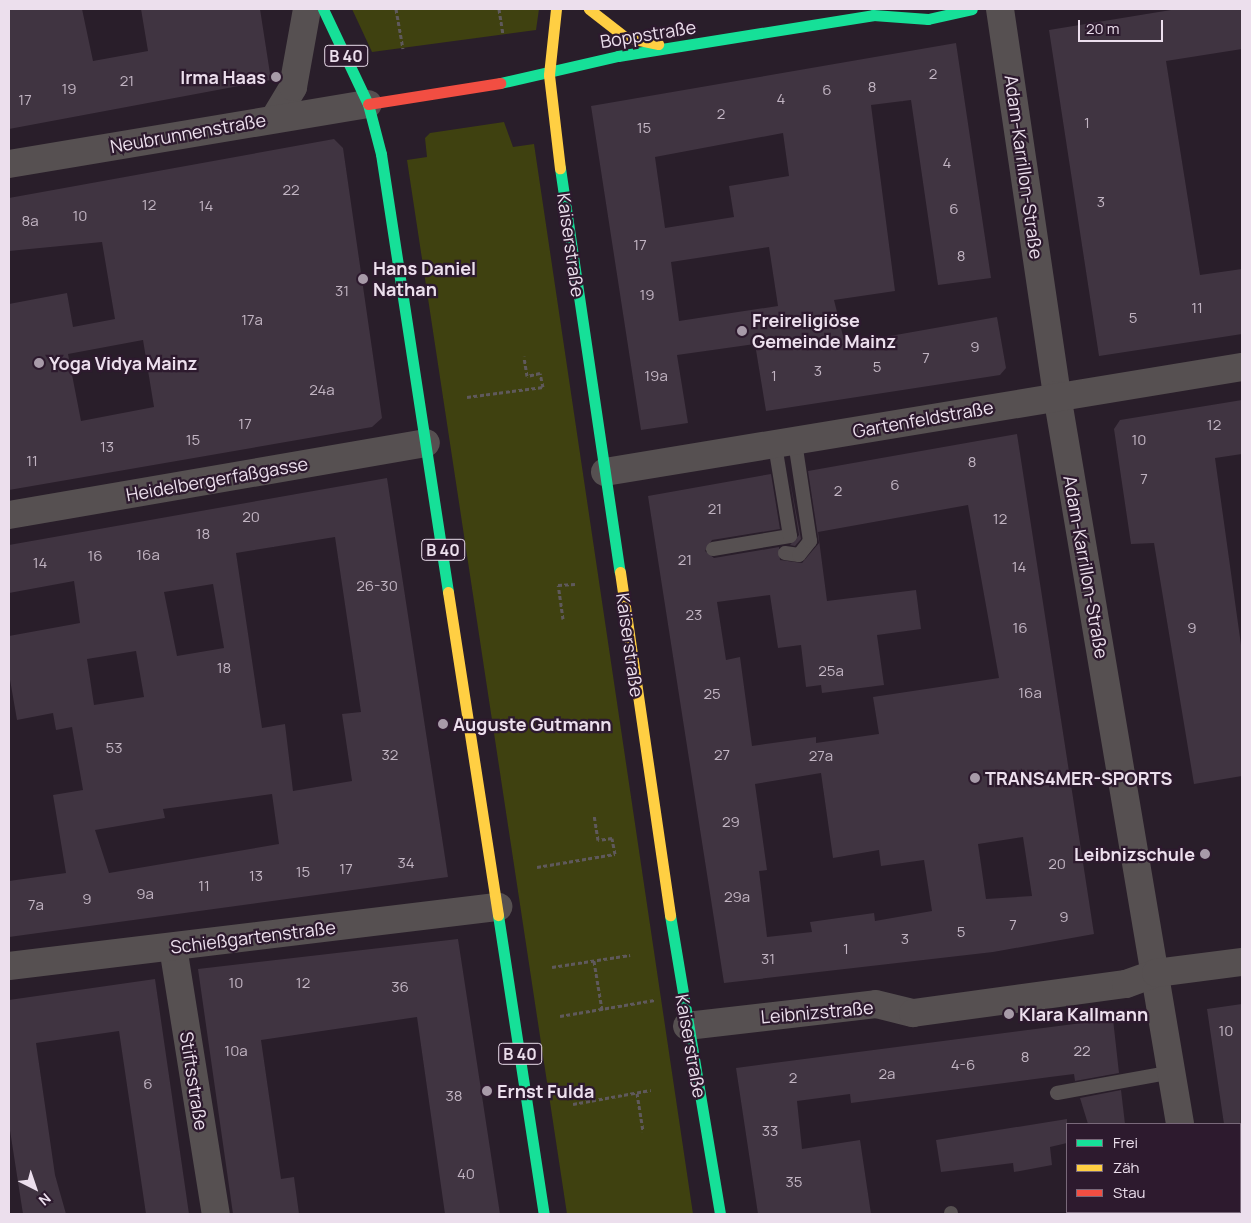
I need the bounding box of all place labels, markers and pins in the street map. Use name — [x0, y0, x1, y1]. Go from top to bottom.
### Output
place label: Irma Haas — [180, 66, 266, 88]
marker: Irma Haas — [270, 71, 282, 83]
place label: Hans Daniel Nathan — [373, 258, 476, 300]
marker: Hans Daniel Nathan — [357, 273, 369, 285]
place label: Freireligiöse Gemeinde Mainz — [752, 310, 896, 352]
marker: Freireligiöse Gemeinde Mainz — [736, 325, 748, 337]
place label: Yoga Vidya Mainz — [49, 352, 197, 374]
marker: Yoga Vidya Mainz — [33, 357, 45, 369]
place label: Auguste Gutmann — [453, 713, 611, 735]
marker: Auguste Gutmann — [437, 718, 449, 730]
place label: TRANS4MER-SPORTS — [985, 767, 1172, 789]
marker: TRANS4MER-SPORTS — [969, 772, 981, 784]
place label: Leibnizschule — [1074, 843, 1195, 865]
marker: Leibnizschule — [1199, 848, 1211, 860]
place label: Klara Kallmann — [1019, 1003, 1148, 1025]
marker: Klara Kallmann — [1003, 1008, 1015, 1020]
place label: Ernst Fulda — [497, 1080, 594, 1102]
marker: Ernst Fulda — [481, 1085, 493, 1097]

